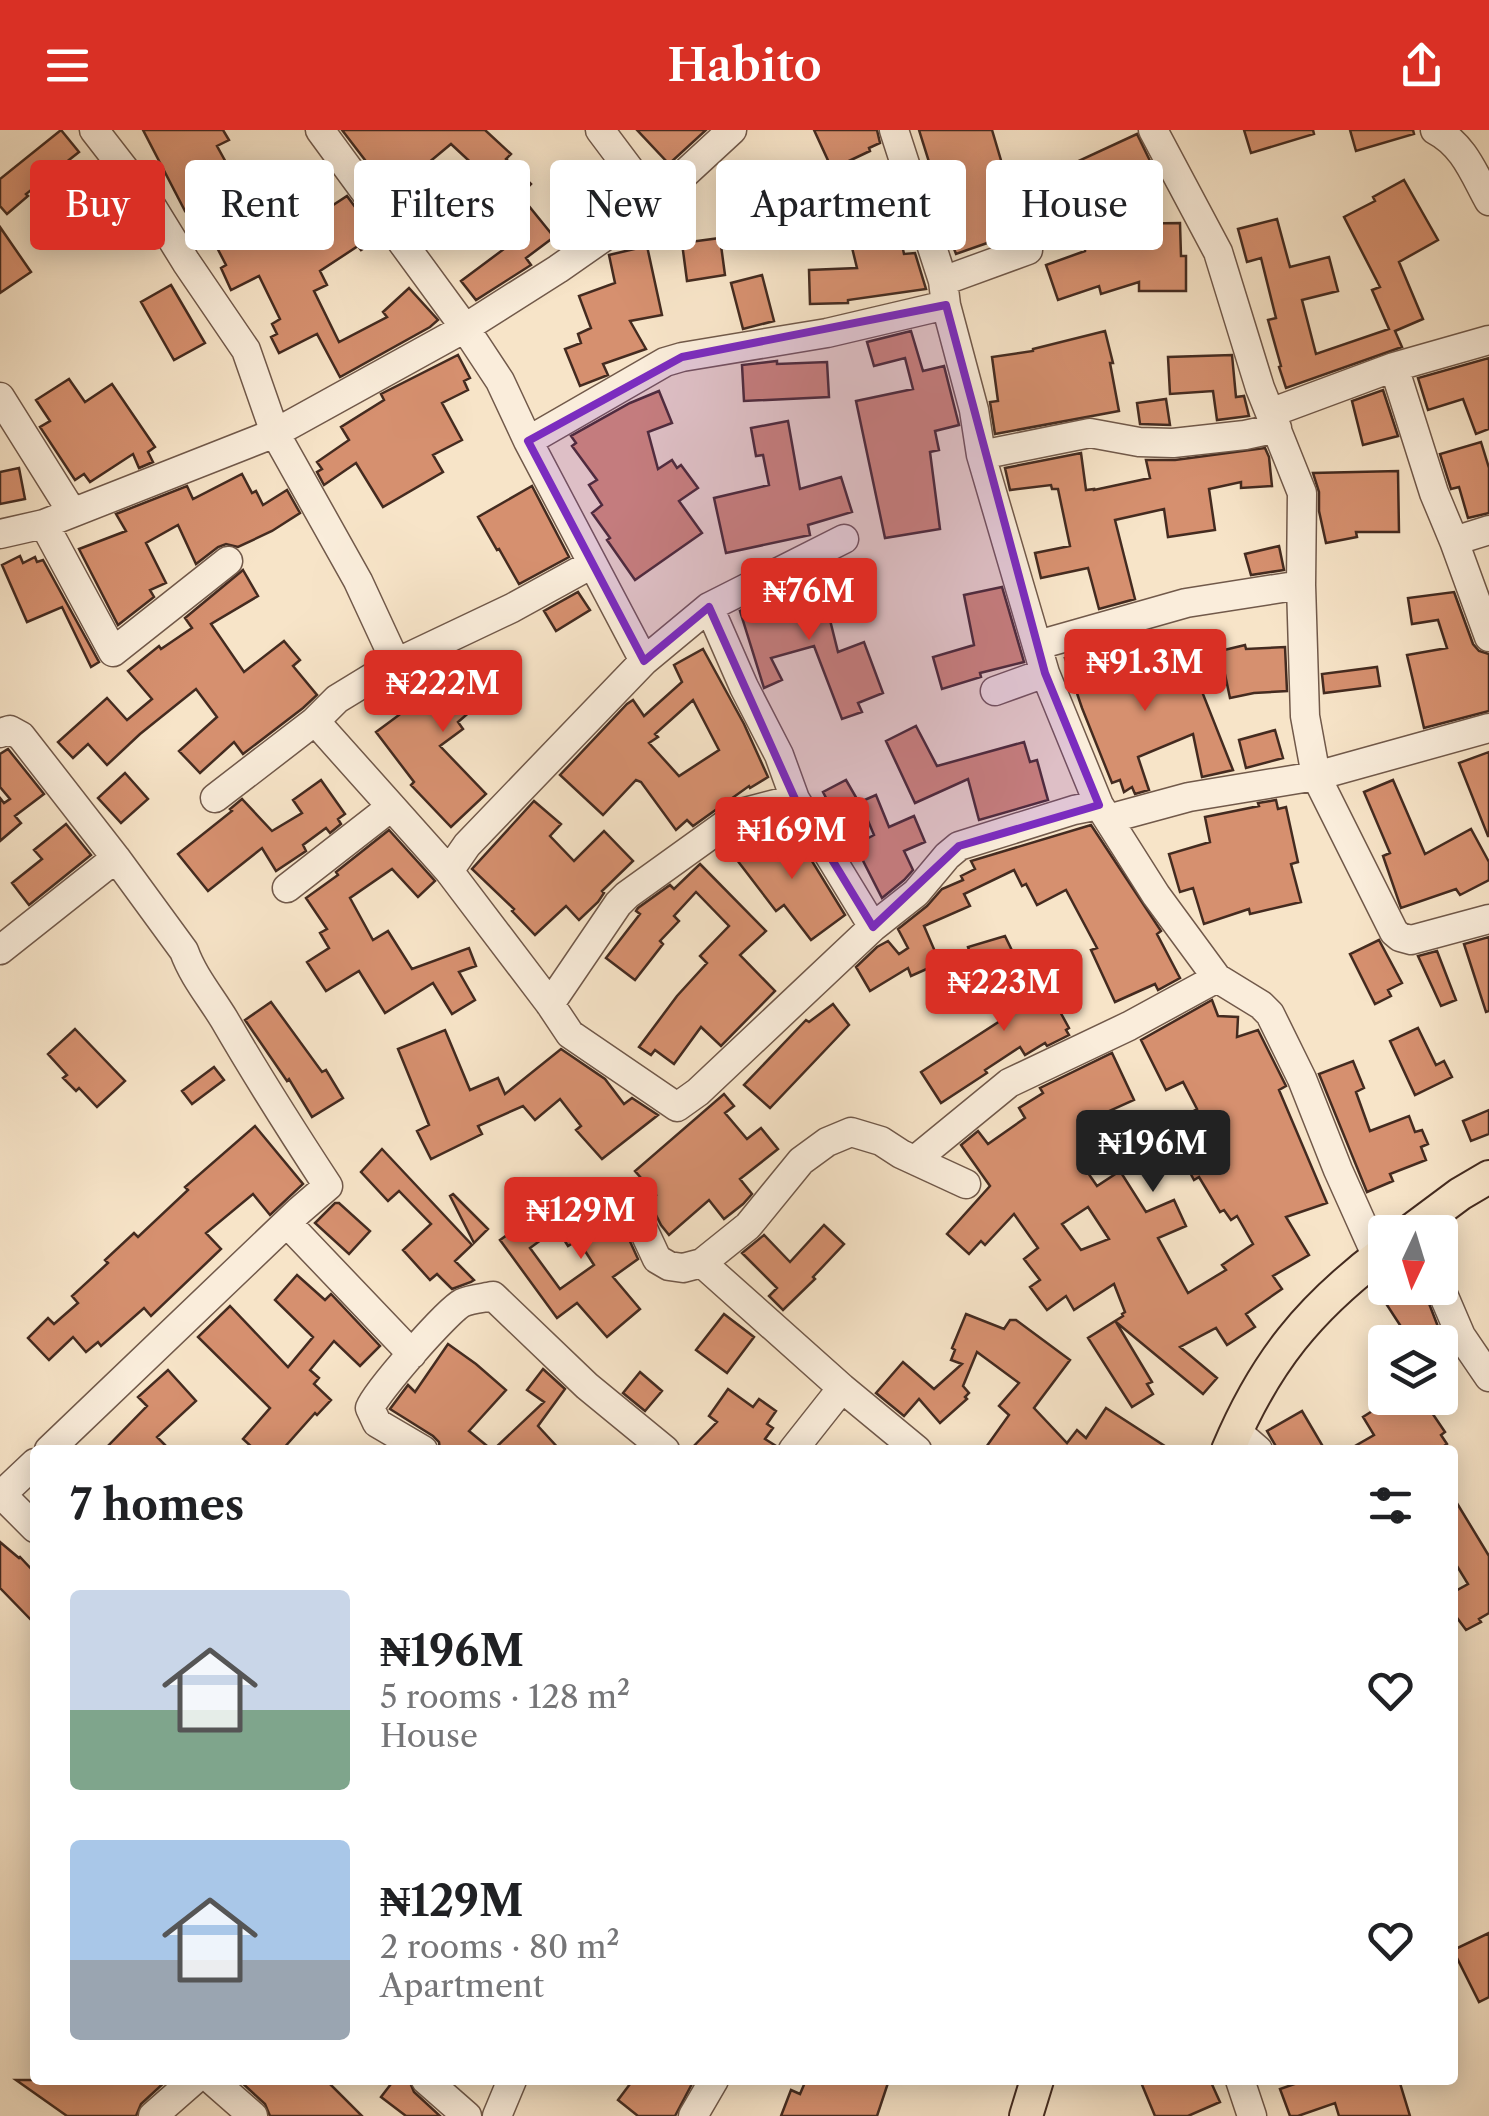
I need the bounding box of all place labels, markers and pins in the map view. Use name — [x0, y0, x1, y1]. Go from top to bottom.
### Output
pin: ₦76M — [750, 558, 868, 643]
pin: ₦91.3M — [1064, 629, 1226, 714]
pin: ₦222M — [373, 650, 513, 735]
pin: ₦169M — [722, 797, 862, 882]
pin: ₦223M — [934, 949, 1074, 1034]
pin: ₦196M — [1083, 1110, 1223, 1195]
pin: ₦129M — [511, 1177, 651, 1262]

